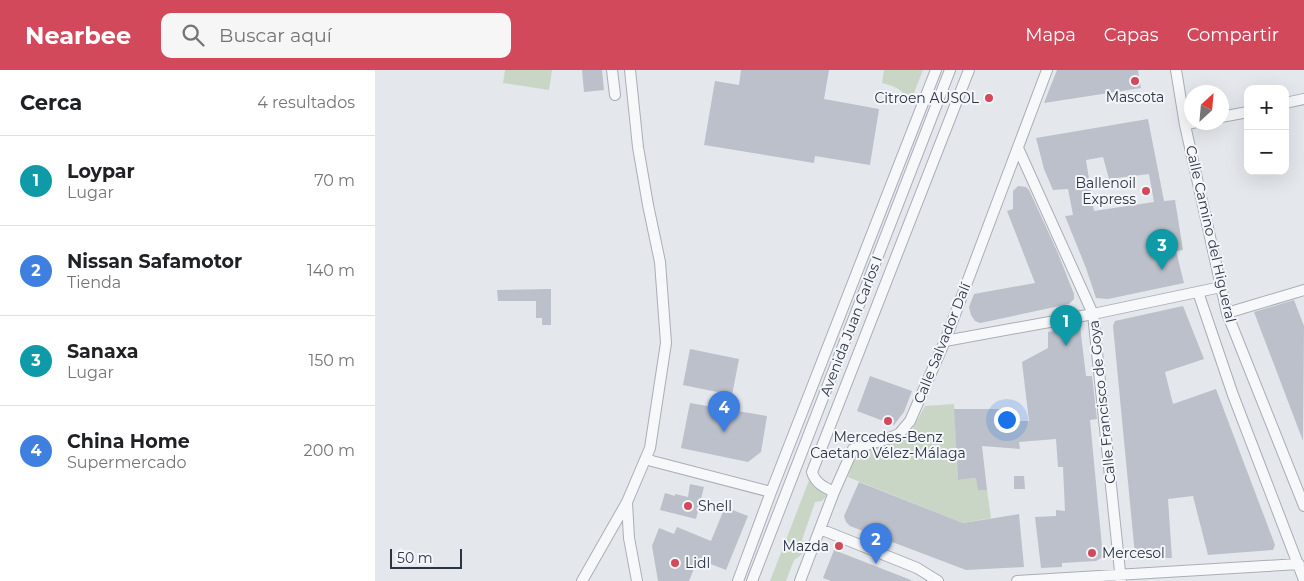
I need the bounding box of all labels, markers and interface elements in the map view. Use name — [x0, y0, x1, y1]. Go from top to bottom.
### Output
search box — [161, 13, 511, 58]
text: Nearbee — [25, 21, 131, 50]
icon: search — [179, 21, 207, 49]
text: Buscar aquí — [219, 24, 332, 47]
text: Mapa — [1025, 24, 1076, 46]
text: Capas — [1104, 24, 1159, 46]
text: Compartir — [1187, 24, 1279, 46]
marker: Mascota — [1129, 75, 1141, 87]
north arrow — [1184, 85, 1229, 130]
map controls — [1244, 85, 1289, 175]
button: + — [1244, 85, 1289, 130]
place label: Mascota — [1106, 88, 1164, 106]
place label: Citroen AUSOL — [874, 89, 980, 107]
text: Cerca — [20, 90, 82, 115]
marker: Citroen AUSOL — [983, 92, 995, 104]
text: 4 resultados — [257, 93, 355, 112]
button: − — [1244, 130, 1289, 175]
street label: Calle Camino del Higueral — [1182, 144, 1240, 324]
text: Loypar — [67, 160, 135, 183]
text: 1 — [33, 171, 39, 190]
text: 70 m — [314, 171, 355, 190]
place label: Ballenoil Express — [1075, 174, 1136, 208]
text: Lugar — [67, 183, 114, 202]
marker: Ballenoil Express — [1140, 185, 1152, 197]
pin: 3 — [1146, 229, 1178, 270]
text: Nissan Safamotor — [67, 250, 242, 273]
street label: Avenida Juan Carlos I — [816, 253, 886, 399]
text: 2 — [31, 261, 41, 280]
text: 140 m — [307, 261, 355, 280]
text: Tienda — [67, 273, 121, 292]
street label: Calle Salvador Dalí — [910, 279, 975, 406]
pin: 1 — [1050, 305, 1082, 346]
street label: Calle Francisco de Goya — [1084, 319, 1120, 485]
text: Sanaxa — [67, 340, 139, 363]
text: 3 — [31, 351, 41, 370]
text: 150 m — [308, 351, 355, 370]
text: Lugar — [67, 363, 114, 382]
pin: 4 — [708, 391, 740, 432]
your location — [994, 407, 1020, 433]
marker: Mercedes-Benz Caetano Vélez-Málaga — [882, 415, 894, 427]
place label: Mercedes-Benz Caetano Vélez-Málaga — [810, 428, 966, 462]
text: China Home — [67, 430, 190, 453]
text: 4 — [30, 441, 42, 460]
text: 200 m — [304, 441, 355, 460]
text: Supermercado — [67, 453, 187, 472]
place label: Shell — [698, 497, 732, 515]
marker: Shell — [682, 500, 694, 512]
pin: 2 — [860, 523, 892, 564]
place label: Mazda — [783, 537, 829, 555]
marker: Mazda — [833, 540, 845, 552]
place label: Mercesol — [1102, 544, 1165, 562]
scale bar — [390, 546, 463, 569]
marker: Mercesol — [1086, 547, 1098, 559]
text: 50 m — [397, 549, 433, 567]
place label: Lidl — [685, 554, 710, 572]
marker: Lidl — [669, 557, 681, 569]

